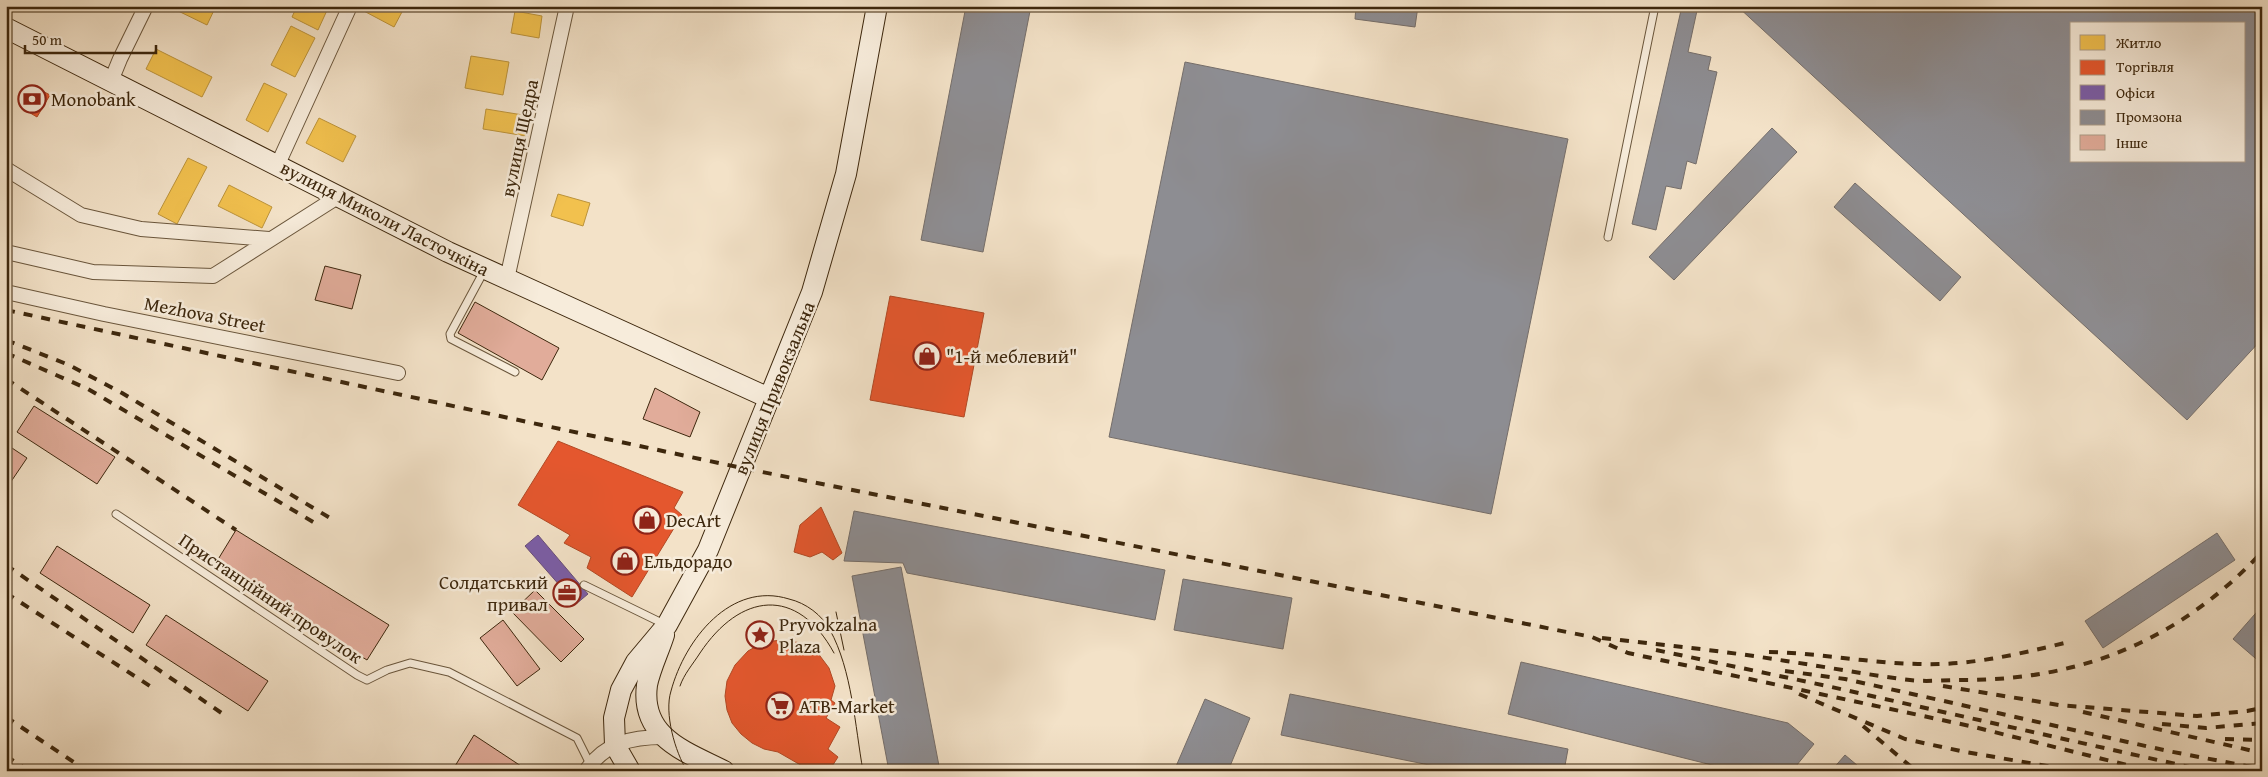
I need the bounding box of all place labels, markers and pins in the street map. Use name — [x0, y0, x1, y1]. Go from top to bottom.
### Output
bank icon: Monobank — [17, 84, 47, 114]
place label: Monobank — [51, 85, 136, 113]
shop icon: "1-й меблевий" — [912, 341, 942, 371]
place label: "1-й меблевий" — [946, 342, 1077, 370]
shop icon: DecArt — [632, 505, 662, 535]
place label: DecArt — [666, 506, 721, 534]
shop icon: Ельдорадо — [610, 546, 640, 576]
place label: Ельдорадо — [644, 547, 732, 575]
place label: Солдатський привал — [439, 568, 548, 618]
office icon: Солдатський привал — [552, 578, 582, 608]
place label: Pryvokzalna Plaza — [779, 610, 877, 660]
place icon: Pryvokzalna Plaza — [745, 620, 775, 650]
supermarket icon: ATB-Market — [765, 691, 795, 721]
place label: ATB-Market — [799, 692, 895, 720]

